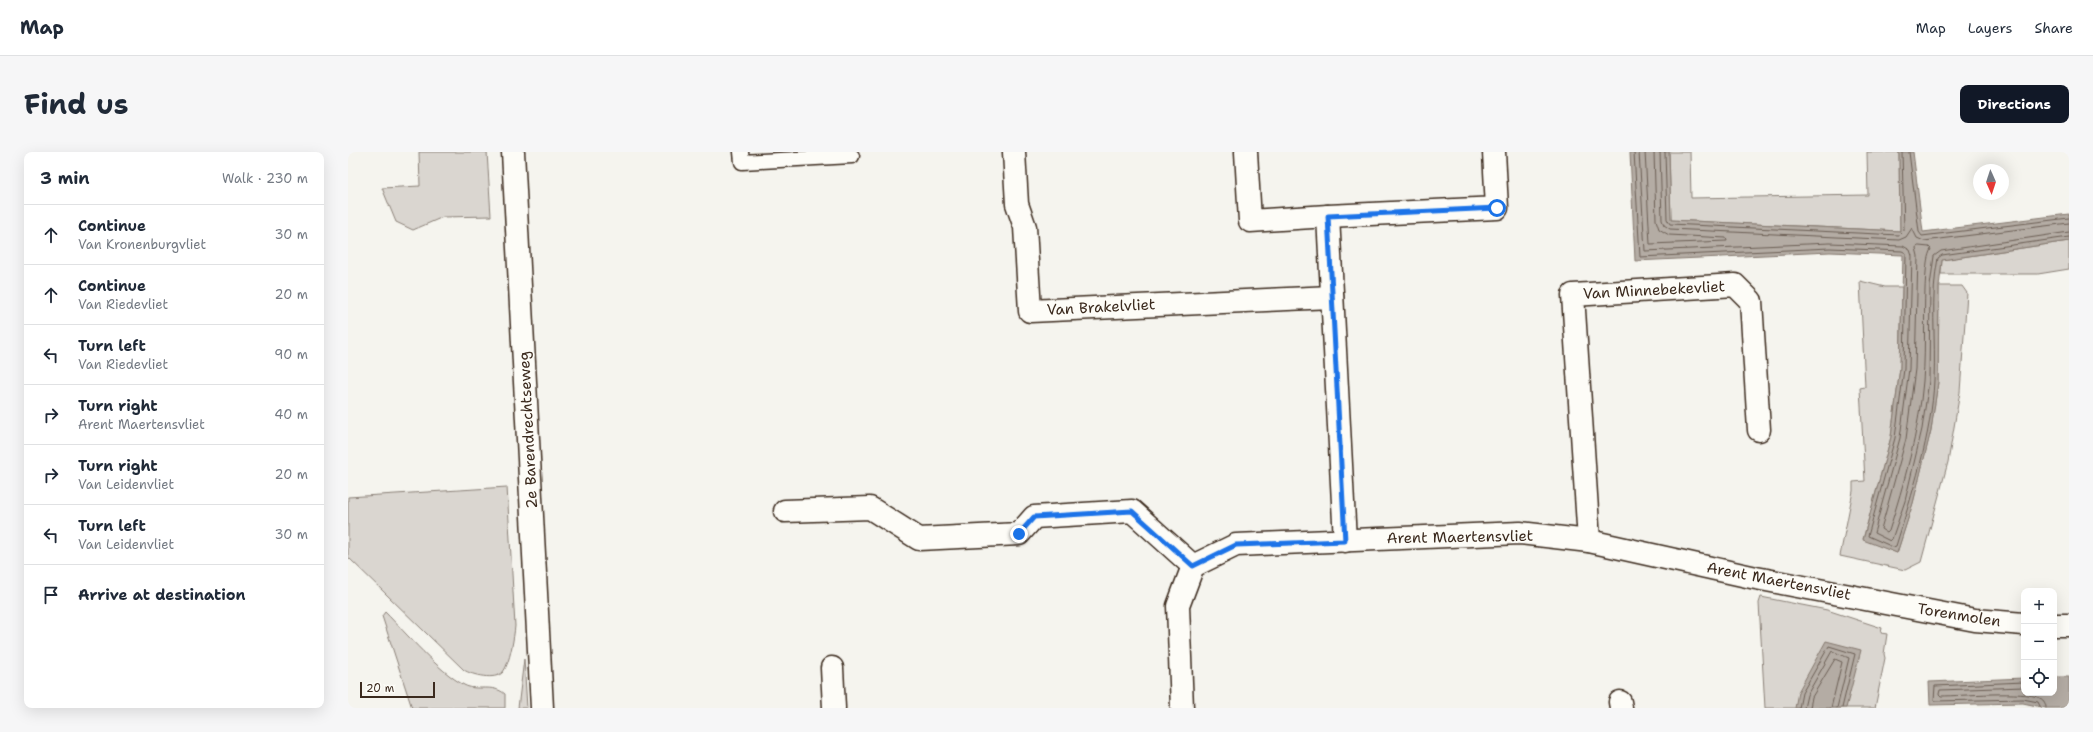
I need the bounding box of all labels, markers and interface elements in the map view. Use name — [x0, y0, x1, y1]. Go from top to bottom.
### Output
text: Map — [20, 15, 64, 40]
text: Map — [1916, 19, 1946, 37]
text: Layers — [1968, 19, 2012, 37]
text: Share — [2034, 19, 2073, 37]
text: Find us — [24, 85, 129, 123]
button: Directions — [1960, 85, 2069, 123]
north arrow — [1973, 164, 2009, 200]
text: 3 min — [40, 167, 90, 189]
text: Walk · 230 m — [222, 170, 308, 187]
route start — [1488, 199, 1506, 217]
text: Continue — [78, 216, 146, 236]
icon: ahead — [40, 224, 62, 246]
text: 30 m — [274, 226, 308, 243]
text: Van Kronenburgvliet — [78, 236, 206, 253]
text: Continue — [78, 276, 146, 296]
street label: Van Minnebekevliet — [1582, 276, 1726, 304]
icon: ahead — [40, 284, 62, 306]
text: 20 m — [275, 286, 308, 303]
street label: Van Brakelvliet — [1046, 294, 1156, 320]
text: Van Riedevliet — [78, 296, 168, 313]
text: Turn left — [78, 336, 146, 356]
icon: left — [40, 344, 62, 366]
text: 90 m — [274, 346, 308, 363]
street label: 2e Barendrechtseweg — [514, 351, 542, 509]
text: Van Riedevliet — [78, 356, 168, 373]
text: Turn right — [78, 396, 158, 416]
icon: right — [40, 404, 62, 426]
text: 40 m — [274, 406, 308, 423]
text: Arent Maertensvliet — [78, 416, 205, 433]
text: Turn right — [78, 456, 158, 476]
icon: right — [40, 464, 62, 486]
text: 20 m — [275, 466, 308, 483]
text: Van Leidenvliet — [78, 476, 174, 493]
text: Turn left — [78, 516, 146, 536]
icon: left — [40, 524, 62, 546]
route end — [1010, 525, 1028, 543]
text: 30 m — [274, 526, 308, 543]
street label: Arent Maertensvliet — [1387, 526, 1533, 548]
text: Van Leidenvliet — [78, 536, 174, 553]
street label: Arent Maertensvliet — [1705, 557, 1853, 605]
icon: arrive — [40, 584, 62, 606]
text: Arrive at destination — [78, 585, 246, 605]
map controls — [2021, 588, 2057, 696]
button: + — [2021, 588, 2057, 624]
street label: Torenmolen — [1916, 599, 2002, 631]
button: − — [2021, 624, 2057, 660]
button: locate — [2021, 660, 2057, 696]
scale bar — [360, 680, 435, 699]
text: 20 m — [366, 681, 394, 696]

